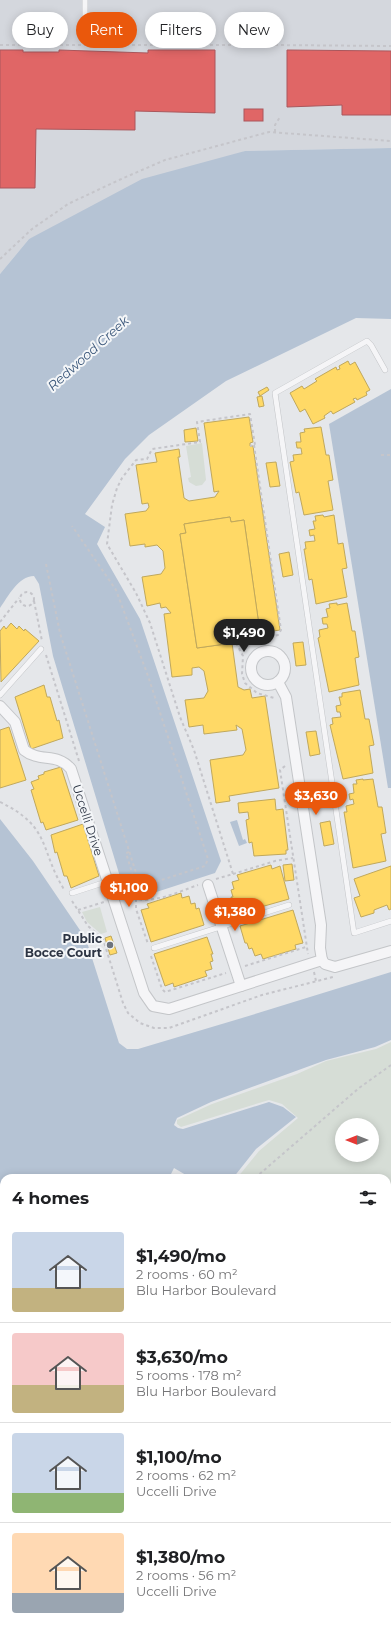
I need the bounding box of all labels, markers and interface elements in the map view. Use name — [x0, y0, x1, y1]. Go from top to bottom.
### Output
chip: Buy — [12, 12, 68, 48]
chip: Rent — [76, 12, 137, 48]
chip: Filters — [145, 12, 216, 48]
chip: New — [224, 12, 284, 48]
water label: Redwood Creek — [44, 312, 133, 394]
pin: $1,490 — [211, 619, 277, 653]
text: $1,490 — [223, 624, 265, 640]
street label: Uccelli Drive — [69, 782, 107, 858]
pin: $3,630 — [283, 782, 349, 816]
text: $3,630 — [294, 787, 338, 803]
pin: $1,100 — [96, 874, 162, 908]
text: $1,100 — [109, 879, 149, 895]
pin: $1,380 — [202, 898, 268, 932]
text: $1,380 — [214, 903, 256, 919]
place label: Public Bocce Court — [25, 931, 103, 960]
marker: Public Bocce Court — [105, 940, 115, 950]
north arrow — [335, 1118, 379, 1162]
map controls — [335, 1118, 379, 1162]
icon: filters — [357, 1187, 379, 1209]
text: 4 homes — [12, 1188, 89, 1208]
text: $1,490/mo — [136, 1246, 226, 1266]
icon: home — [44, 1248, 92, 1296]
text: 2 rooms · 60 m² — [136, 1266, 238, 1282]
text: Blu Harbor Boulevard — [136, 1282, 277, 1298]
text: $3,630/mo — [136, 1347, 228, 1367]
icon: home — [44, 1349, 92, 1397]
text: 5 rooms · 178 m² — [136, 1367, 242, 1383]
text: Blu Harbor Boulevard — [136, 1383, 277, 1399]
text: $1,100/mo — [136, 1447, 222, 1467]
icon: home — [44, 1449, 92, 1497]
text: 2 rooms · 62 m² — [136, 1467, 236, 1483]
text: Uccelli Drive — [136, 1483, 217, 1499]
text: $1,380/mo — [136, 1547, 225, 1567]
icon: home — [44, 1549, 92, 1597]
text: 2 rooms · 56 m² — [136, 1567, 236, 1583]
text: Uccelli Drive — [136, 1583, 217, 1599]

